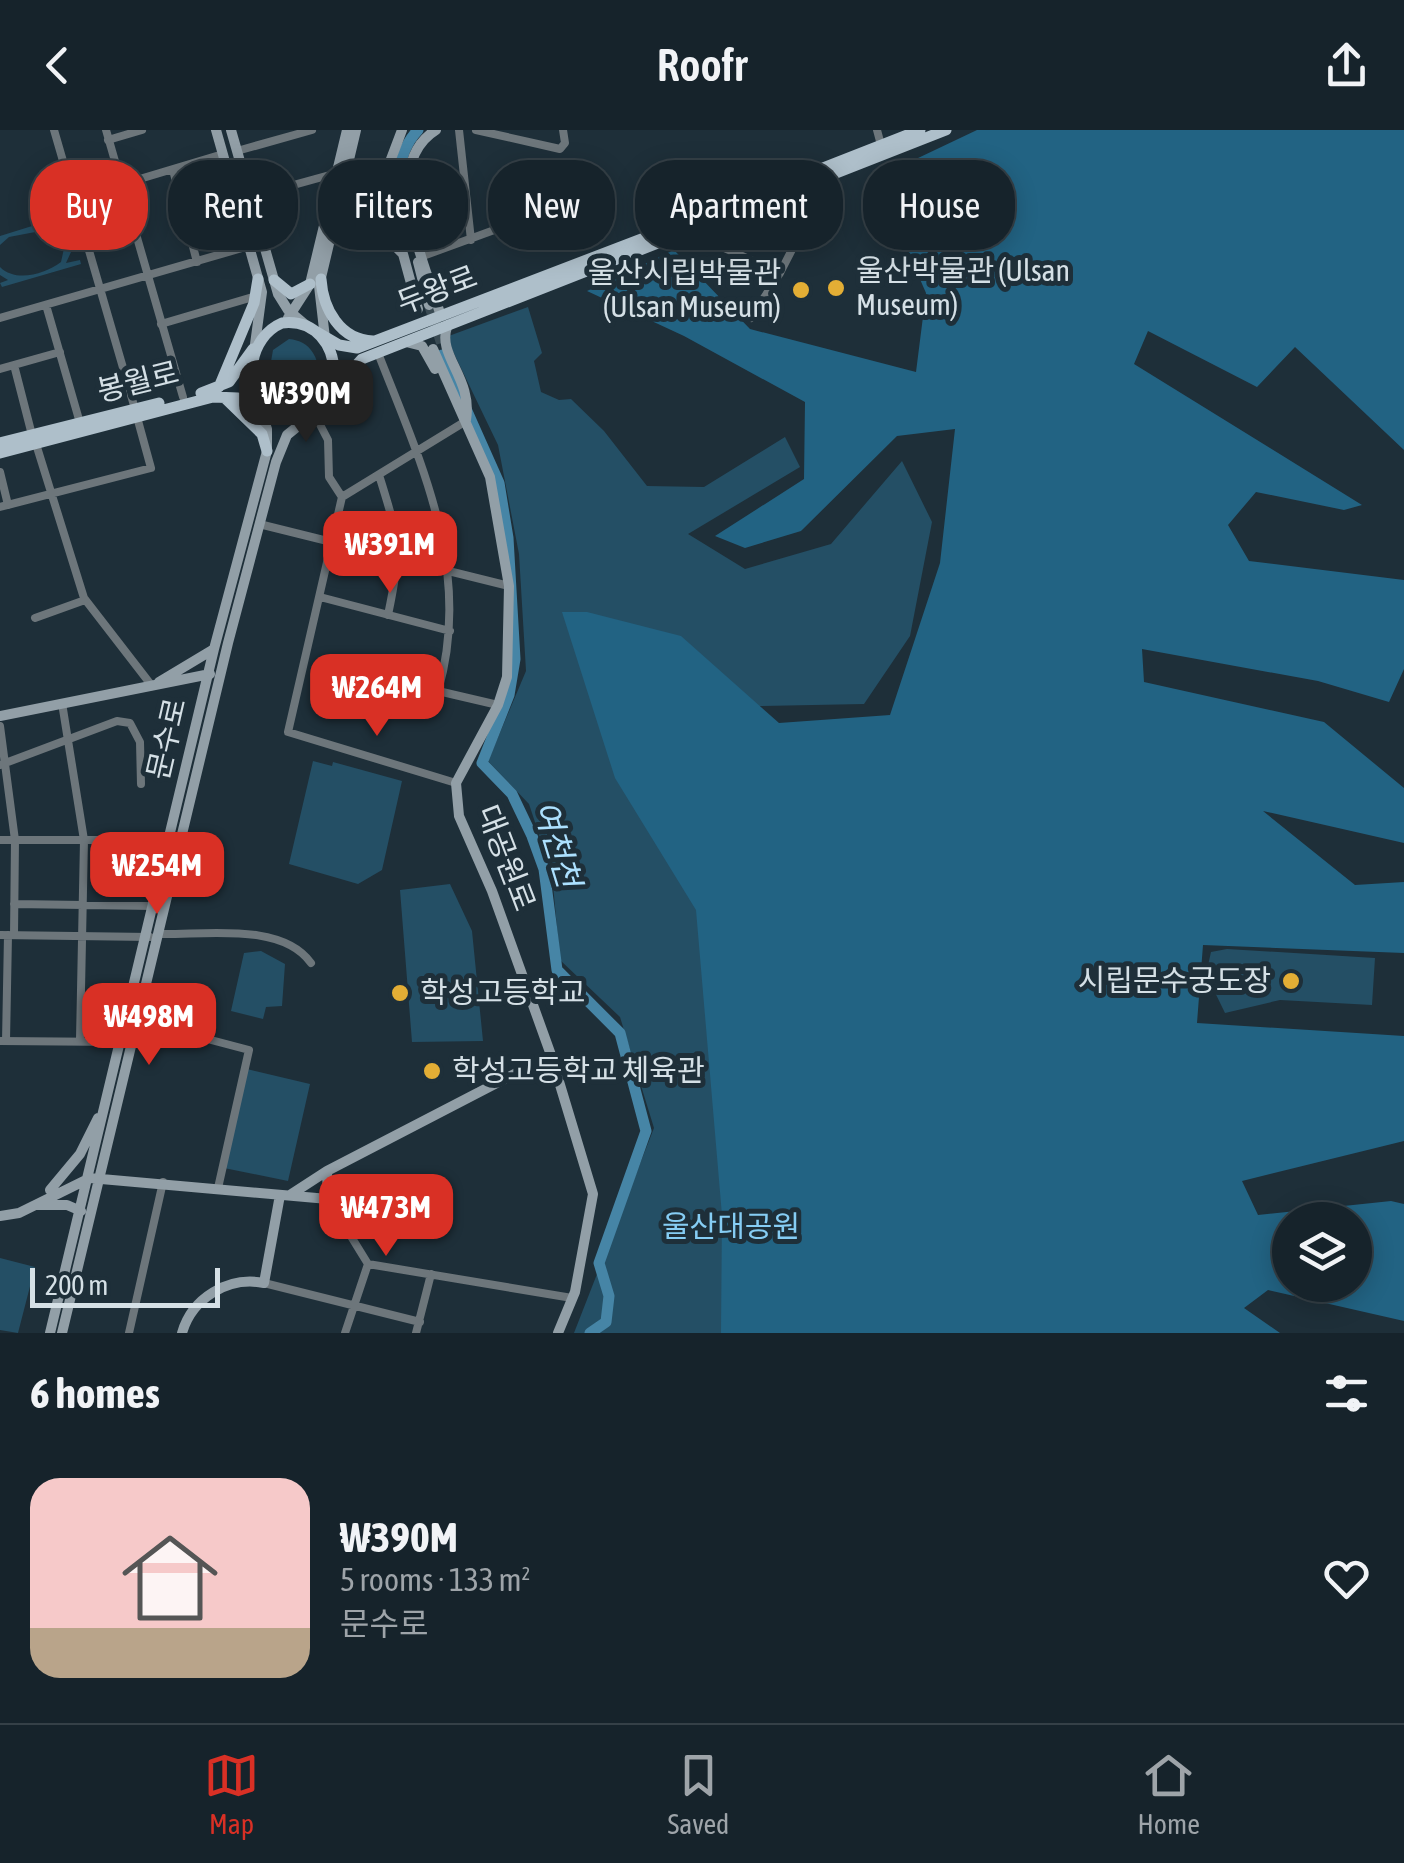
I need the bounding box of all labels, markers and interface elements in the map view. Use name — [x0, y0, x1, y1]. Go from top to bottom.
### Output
icon: back — [30, 38, 85, 93]
icon: share — [1319, 38, 1374, 93]
text: Roofr — [657, 39, 747, 91]
chip: Buy — [30, 160, 148, 250]
chip: Rent — [168, 160, 298, 250]
chip: Filters — [318, 160, 468, 250]
chip: New — [488, 160, 615, 250]
chip: Apartment — [635, 160, 843, 250]
chip: House — [863, 160, 1015, 250]
place label: 울산박물관 (Ulsan Museum) — [856, 253, 1070, 321]
place label: 울산시립박물관 (Ulsan Museum) — [588, 255, 781, 323]
street label: 두왕로 — [392, 258, 481, 320]
marker: 울산박물관 (Ulsan Museum) — [825, 277, 847, 299]
marker: 울산시립박물관 (Ulsan Museum) — [790, 279, 812, 301]
street label: 봉월로 — [93, 355, 182, 408]
pin: ₩390M — [236, 360, 376, 445]
text: ₩390M — [261, 374, 351, 411]
pin: ₩391M — [320, 511, 460, 596]
text: ₩391M — [345, 525, 435, 562]
pin: ₩264M — [307, 654, 447, 739]
text: ₩264M — [332, 668, 422, 705]
street label: 문수로 — [140, 695, 192, 783]
water label: 여천천 — [527, 796, 589, 895]
street label: 대공원로 — [471, 800, 543, 915]
pin: ₩254M — [87, 832, 227, 917]
text: ₩254M — [112, 846, 202, 883]
place label: 시립문수궁도장 — [1078, 963, 1271, 997]
marker: 시립문수궁도장 — [1280, 970, 1302, 992]
place label: 학성고등학교 — [420, 975, 586, 1009]
marker: 학성고등학교 — [389, 982, 411, 1004]
pin: ₩498M — [79, 983, 219, 1068]
text: ₩498M — [104, 997, 194, 1034]
place label: 학성고등학교 체육관 — [452, 1053, 705, 1087]
marker: 학성고등학교 체육관 — [421, 1060, 443, 1082]
pin: ₩473M — [316, 1174, 456, 1259]
text: ₩473M — [341, 1188, 431, 1225]
map controls — [1272, 1202, 1372, 1302]
button: layers — [1272, 1202, 1372, 1302]
park label: 울산대공원 — [662, 1209, 800, 1243]
scale bar — [30, 1263, 220, 1308]
text: 200 m — [45, 1269, 108, 1301]
icon: filters — [1319, 1366, 1374, 1421]
text: 6 homes — [30, 1369, 160, 1417]
text: ₩390M — [340, 1513, 458, 1561]
icon: home — [110, 1518, 230, 1638]
icon: heart — [1319, 1551, 1374, 1606]
text: 5 rooms · 133 m² — [340, 1561, 530, 1598]
text: 문수로 — [340, 1605, 428, 1642]
tab: Map — [204, 1748, 259, 1840]
tab: Saved — [667, 1748, 729, 1840]
tab: Home — [1138, 1748, 1200, 1840]

